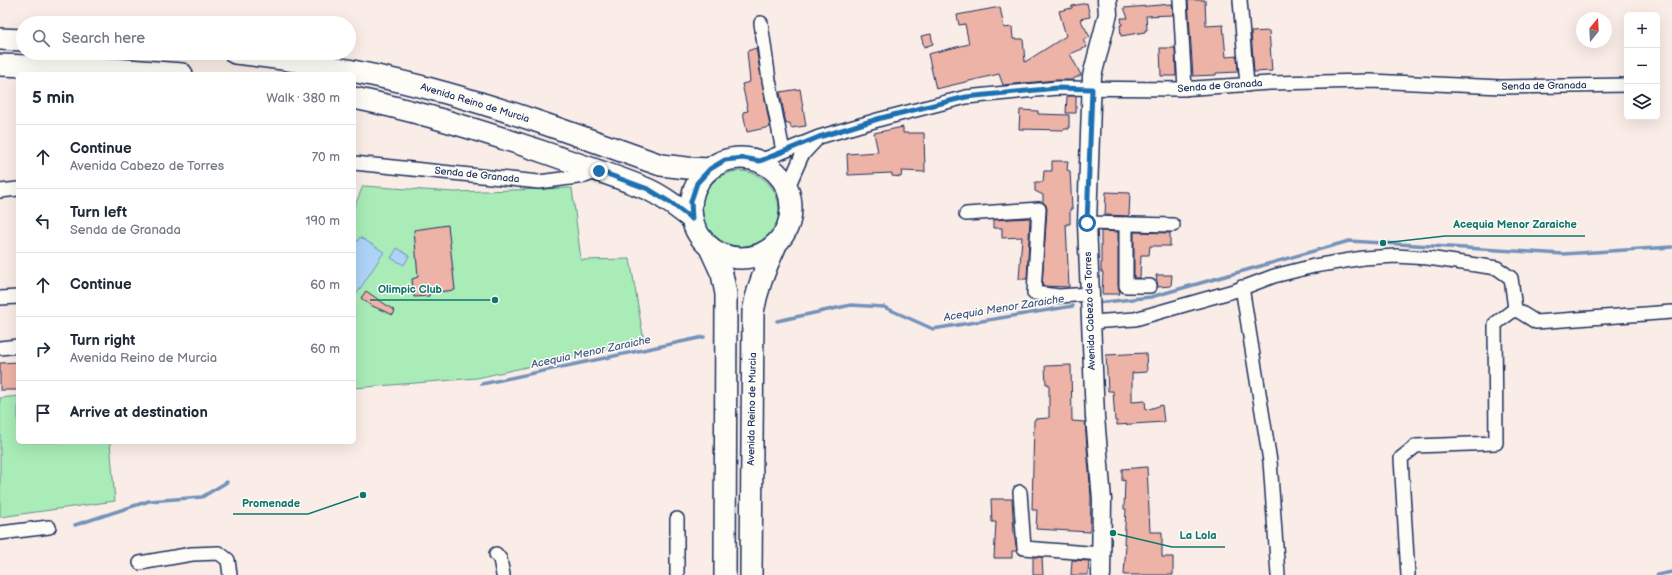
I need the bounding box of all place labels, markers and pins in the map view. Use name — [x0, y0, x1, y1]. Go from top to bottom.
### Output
callout: Acequia Menor Zaraiche — [1445, 213, 1585, 236]
callout: Olimpic Club — [370, 277, 450, 300]
callout: Promenade — [233, 491, 308, 514]
callout: La Lola — [1172, 524, 1225, 547]

